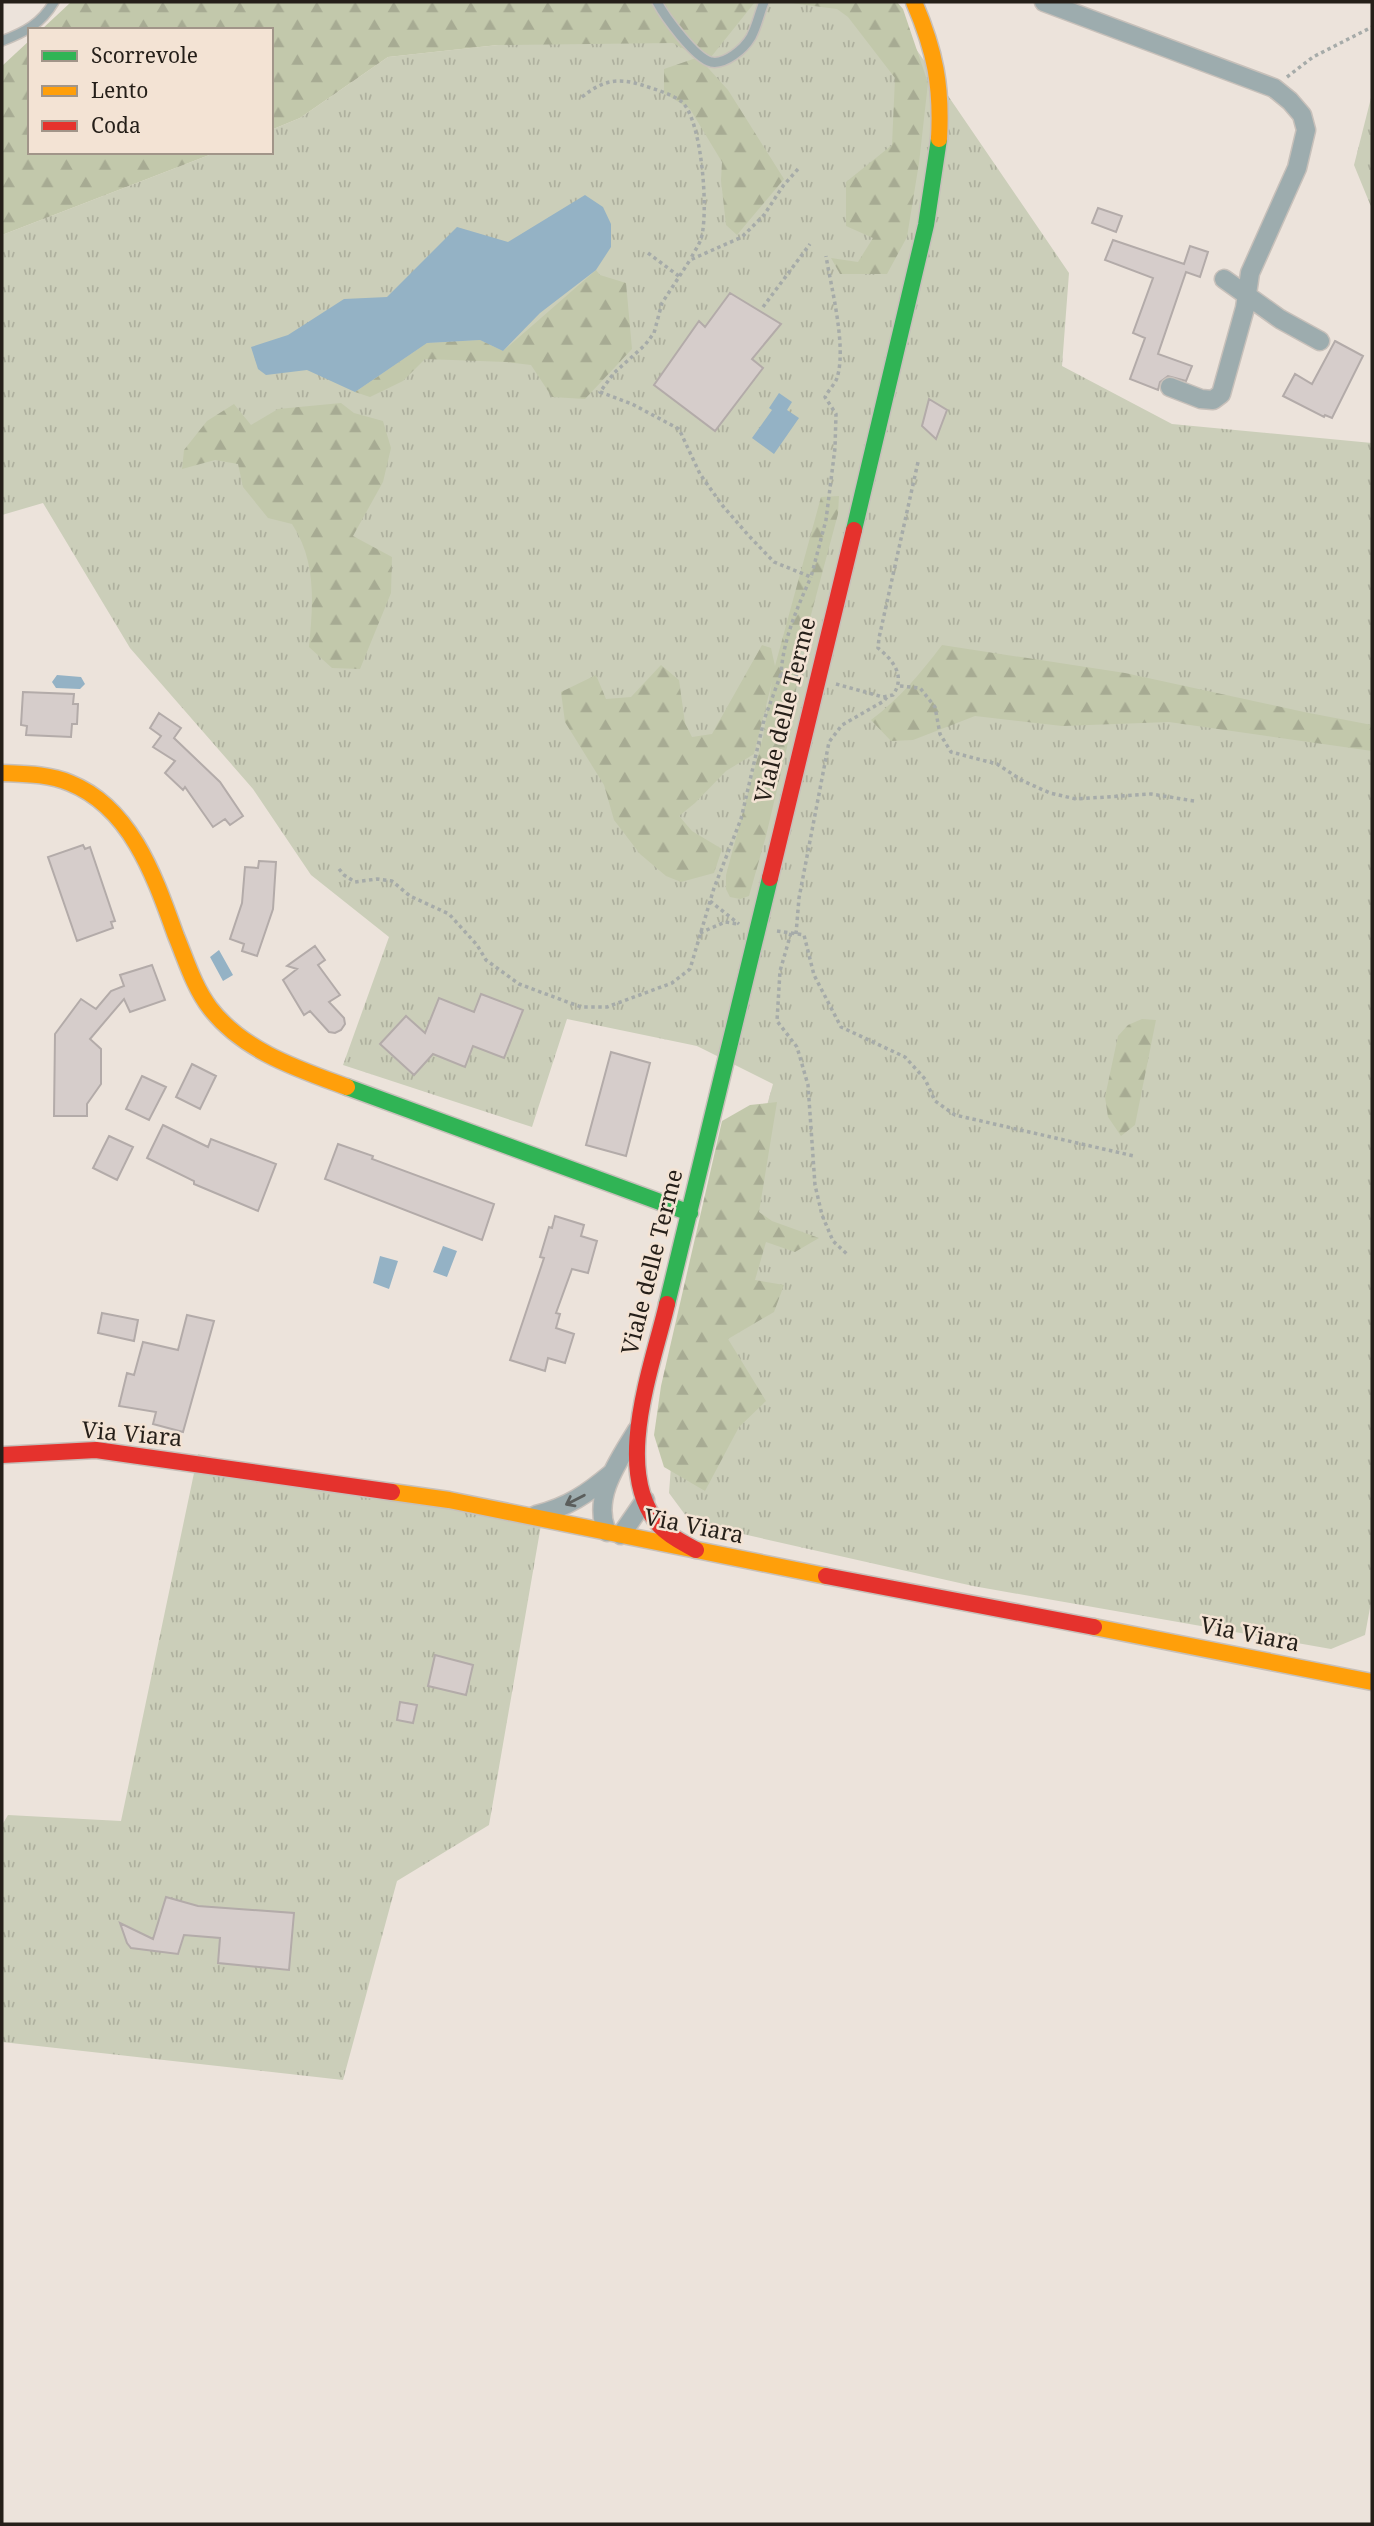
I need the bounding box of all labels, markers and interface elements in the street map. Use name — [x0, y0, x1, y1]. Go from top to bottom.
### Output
legend — [28, 28, 273, 154]
text: Scorrevole — [91, 41, 198, 69]
text: Lento — [91, 76, 148, 104]
text: Coda — [91, 111, 141, 139]
street label: Viale delle Terme — [745, 614, 823, 806]
street label: Viale delle Terme — [612, 1166, 690, 1358]
street label: Via Viara — [80, 1413, 184, 1453]
one-way arrow — [565, 1494, 585, 1508]
street label: Via Viara — [642, 1500, 747, 1550]
street label: Via Viara — [1198, 1608, 1303, 1658]

